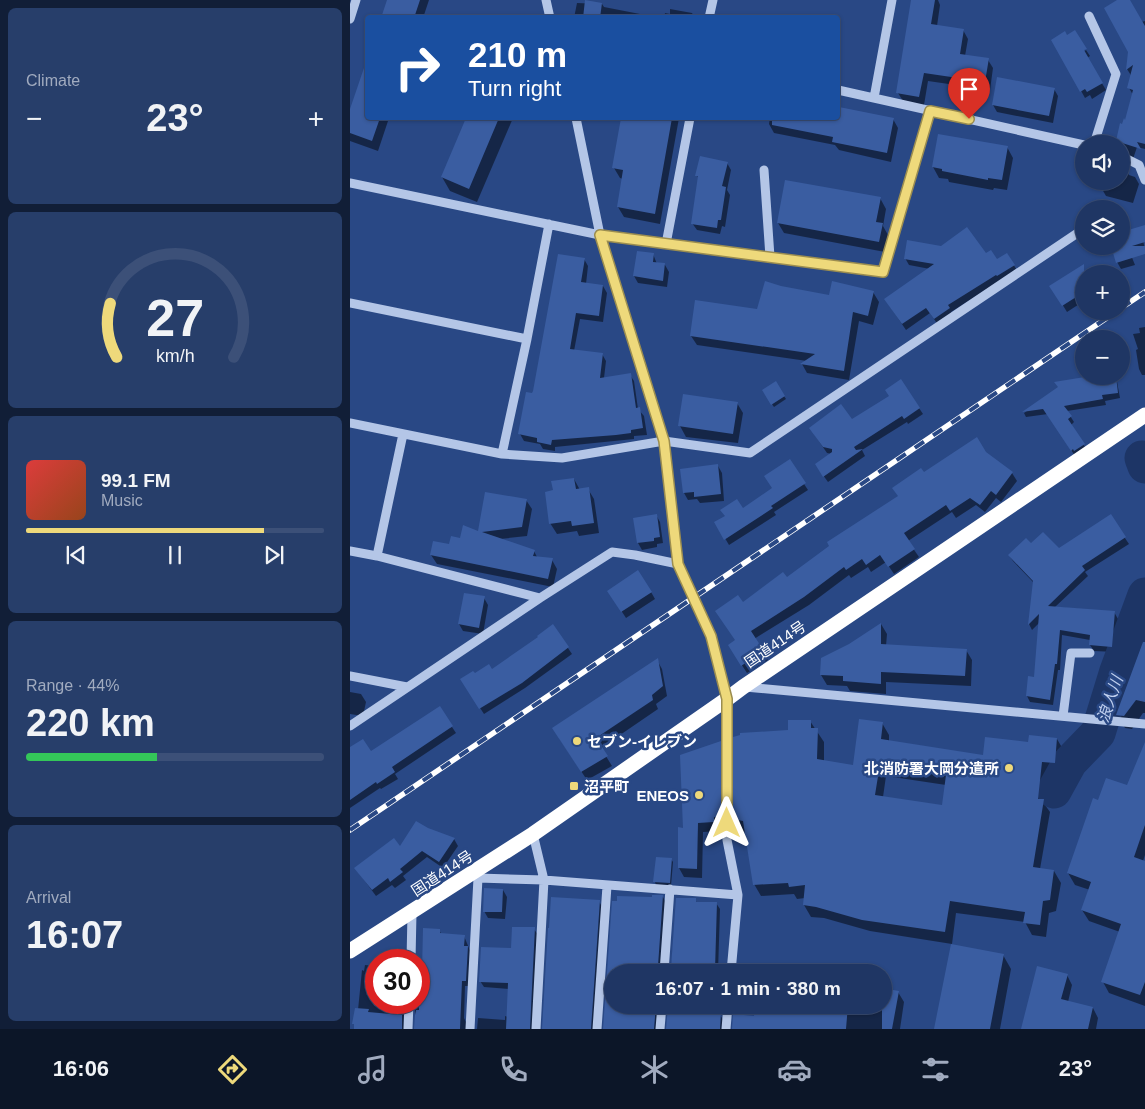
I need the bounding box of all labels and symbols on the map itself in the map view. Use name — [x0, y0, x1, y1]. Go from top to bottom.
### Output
pin — [948, 68, 990, 119]
street label: 国道414号 — [741, 617, 809, 671]
water label: 浪人川 — [1094, 672, 1126, 724]
place label: セブン-イレブン — [587, 733, 697, 750]
marker: セブン-イレブン — [571, 735, 583, 747]
place label: 北消防署大岡分遣所 — [864, 760, 999, 777]
marker: 北消防署大岡分遣所 — [1003, 762, 1015, 774]
place label: 沼平町 — [584, 778, 629, 795]
marker: 沼平町 — [568, 780, 580, 792]
place label: ENEOS — [636, 787, 689, 804]
marker: ENEOS — [693, 789, 705, 801]
position arrow — [700, 796, 752, 848]
street label: 国道414号 — [408, 847, 476, 899]
speed limit sign: 30 — [365, 949, 430, 1014]

